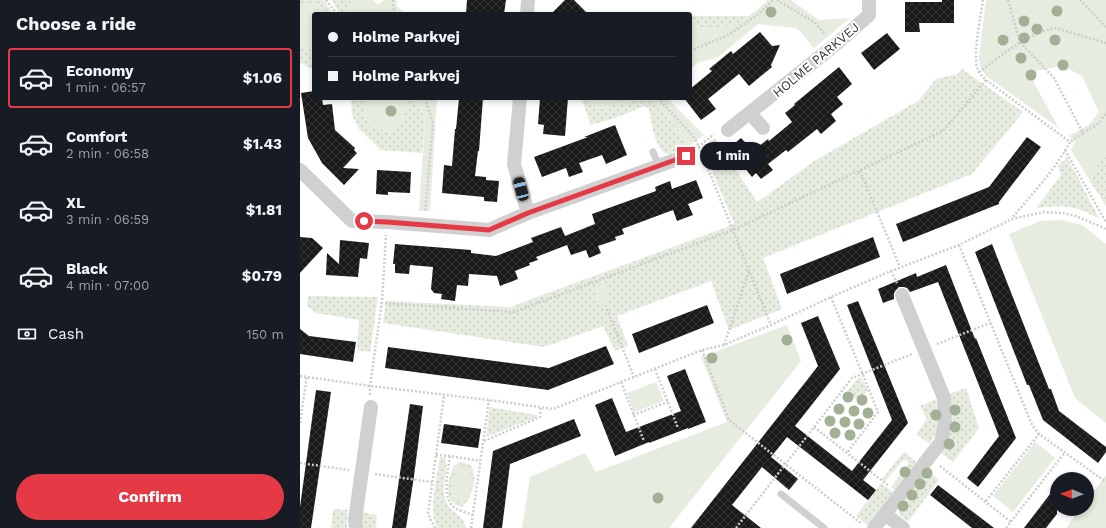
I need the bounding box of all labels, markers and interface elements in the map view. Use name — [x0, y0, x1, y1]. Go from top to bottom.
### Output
text: Choose a ride — [16, 13, 136, 34]
street label: HOLME PARKVEJ — [770, 20, 862, 100]
text: Holme Parkvej — [352, 28, 460, 46]
icon: car — [18, 60, 54, 96]
text: Economy — [66, 62, 133, 80]
text: Holme Parkvej — [352, 67, 460, 85]
text: $1.06 — [243, 69, 282, 87]
text: 1 min · 06:57 — [66, 80, 146, 95]
icon: car — [18, 126, 54, 162]
text: Comfort — [66, 128, 127, 146]
text: $1.43 — [243, 135, 282, 153]
callout: 1 min — [700, 142, 766, 170]
text: 2 min · 06:58 — [66, 146, 149, 161]
route end — [677, 147, 695, 165]
text: 1 min — [716, 148, 750, 163]
car — [512, 176, 530, 202]
icon: car — [18, 192, 54, 228]
text: XL — [66, 194, 85, 212]
text: $1.81 — [246, 201, 282, 219]
text: 3 min · 06:59 — [66, 212, 149, 227]
route start — [355, 212, 373, 230]
icon: car — [18, 258, 54, 294]
text: Black — [66, 260, 108, 278]
text: $0.79 — [242, 267, 282, 285]
text: 4 min · 07:00 — [66, 278, 149, 293]
icon: cash — [16, 323, 38, 345]
text: Cash — [48, 325, 84, 343]
text: 150 m — [246, 327, 284, 342]
north arrow — [1050, 472, 1094, 516]
map controls — [1050, 472, 1094, 516]
button: Confirm — [16, 474, 284, 520]

